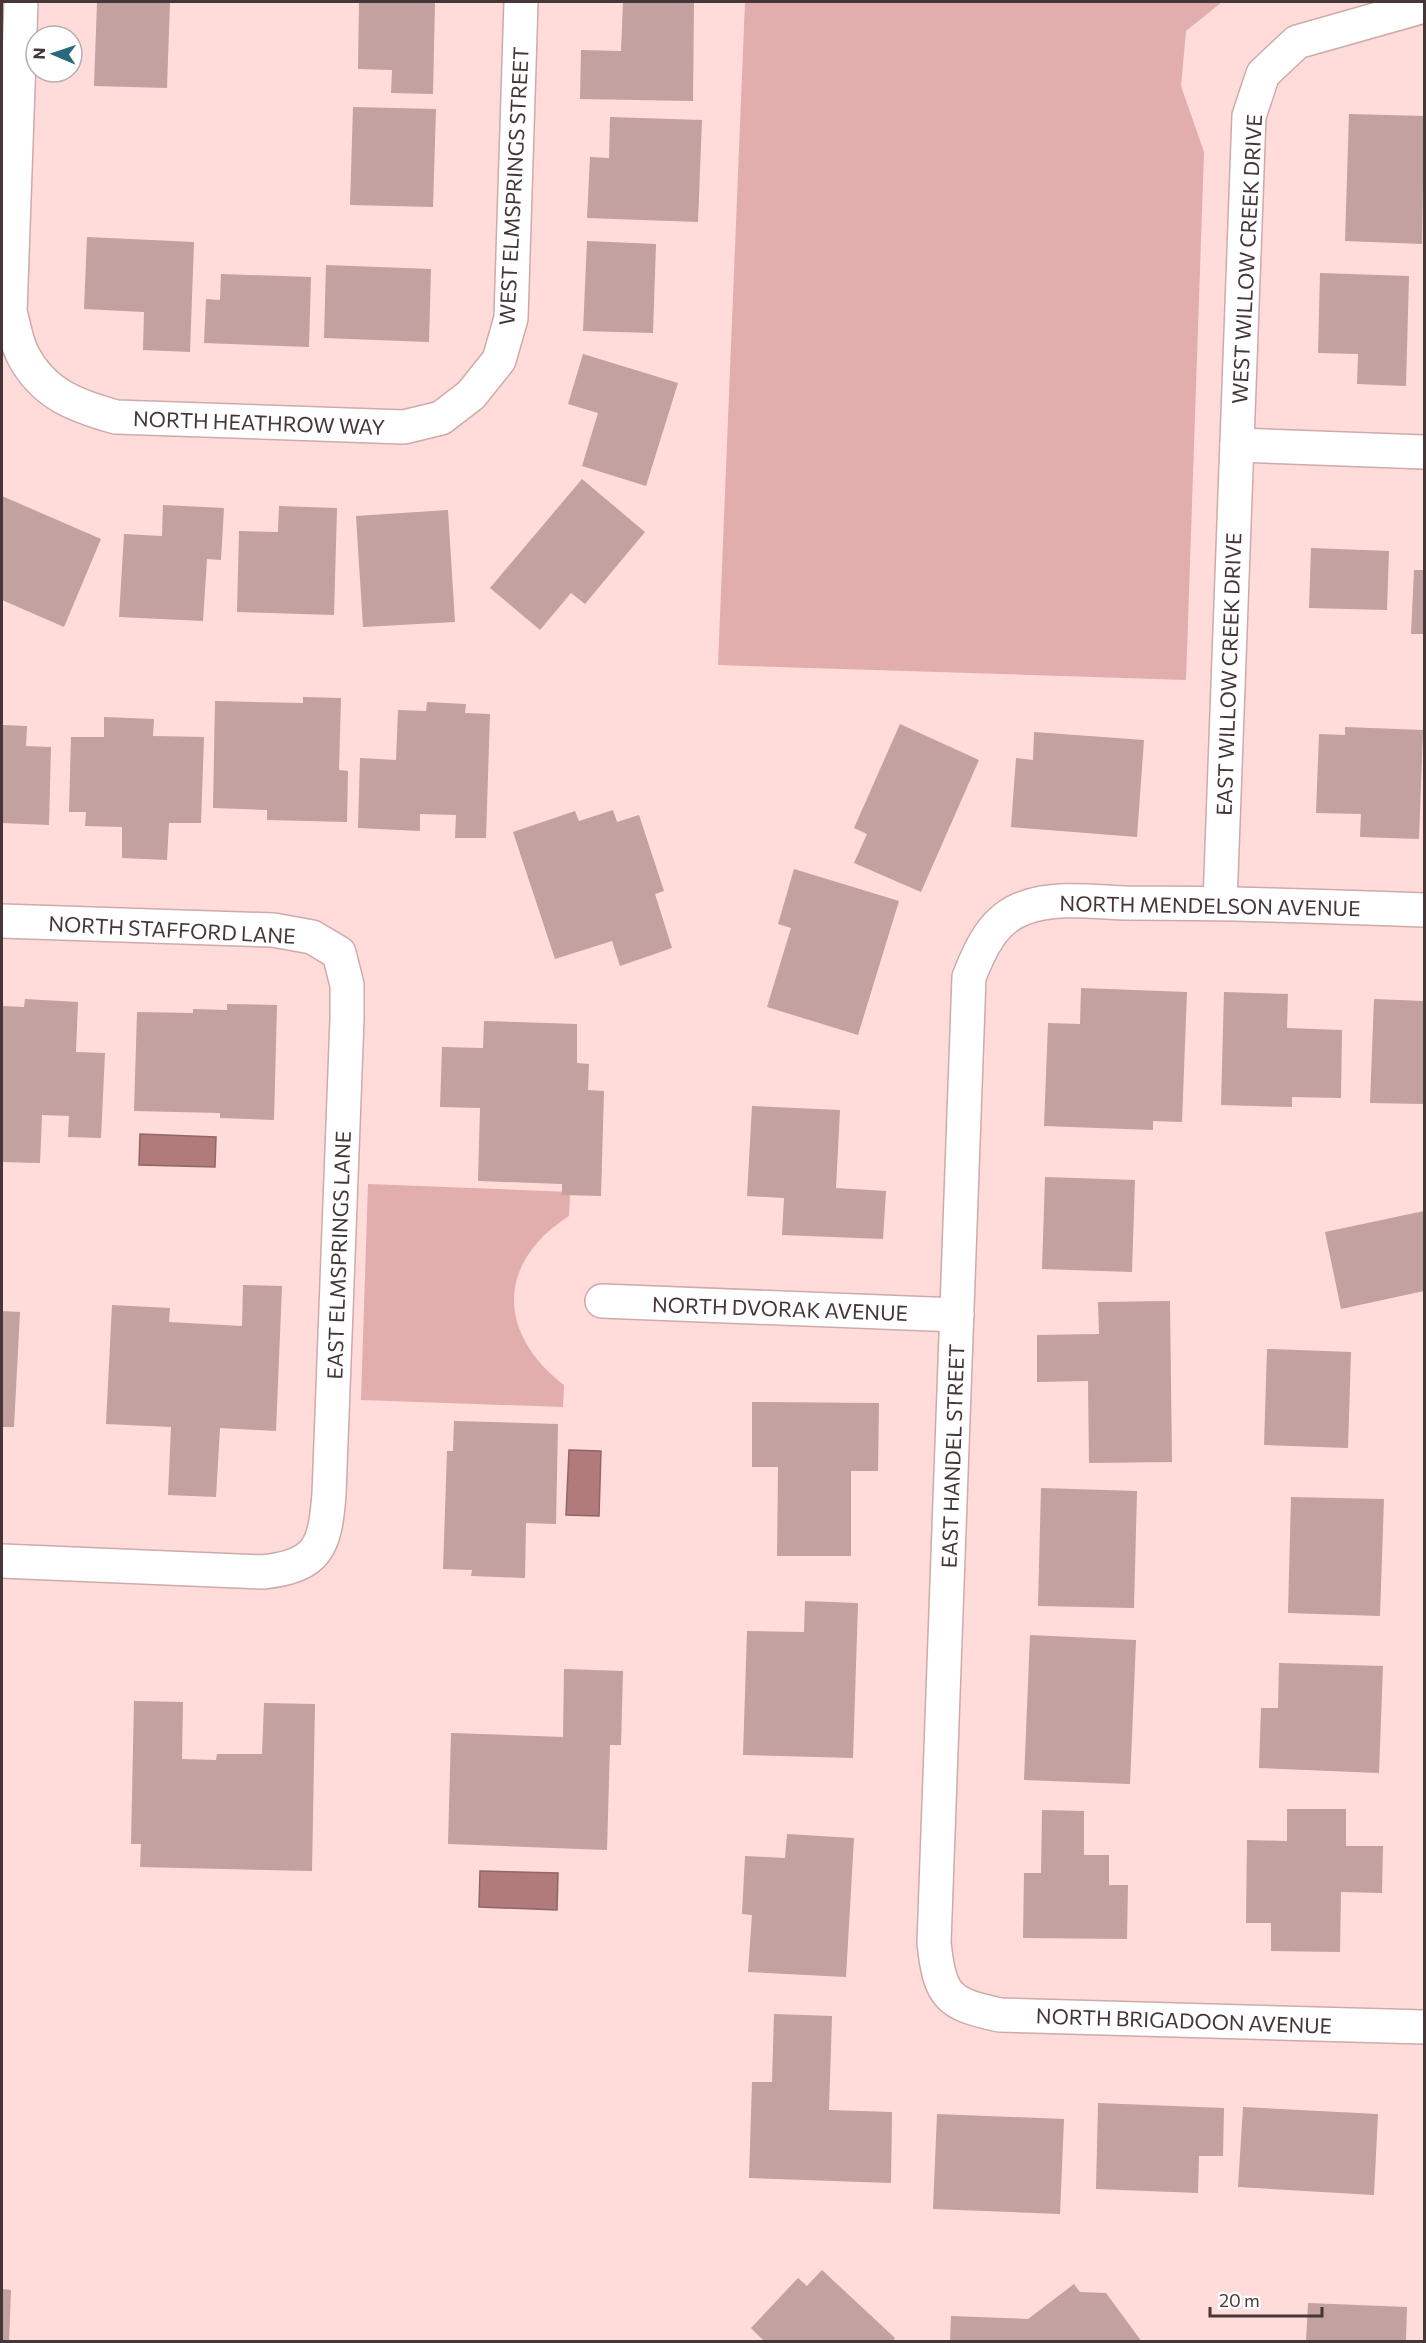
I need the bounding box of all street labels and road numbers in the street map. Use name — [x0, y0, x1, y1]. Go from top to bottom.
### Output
street label: WEST ELMSPRINGS STREET — [493, 46, 533, 326]
street label: WEST WILLOW CREEK DRIVE — [1226, 113, 1266, 405]
street label: NORTH HEATHROW WAY — [133, 405, 386, 439]
street label: EAST WILLOW CREEK DRIVE — [1211, 532, 1245, 816]
street label: NORTH MENDELSON AVENUE — [1059, 890, 1361, 920]
street label: NORTH STAFFORD LANE — [48, 910, 296, 948]
street label: EAST ELMSPRINGS LANE — [321, 1130, 355, 1380]
street label: NORTH DVORAK AVENUE — [652, 1291, 908, 1325]
street label: EAST HANDEL STREET — [936, 1343, 968, 1569]
street label: NORTH BRIGADOON AVENUE — [1035, 2002, 1333, 2038]

